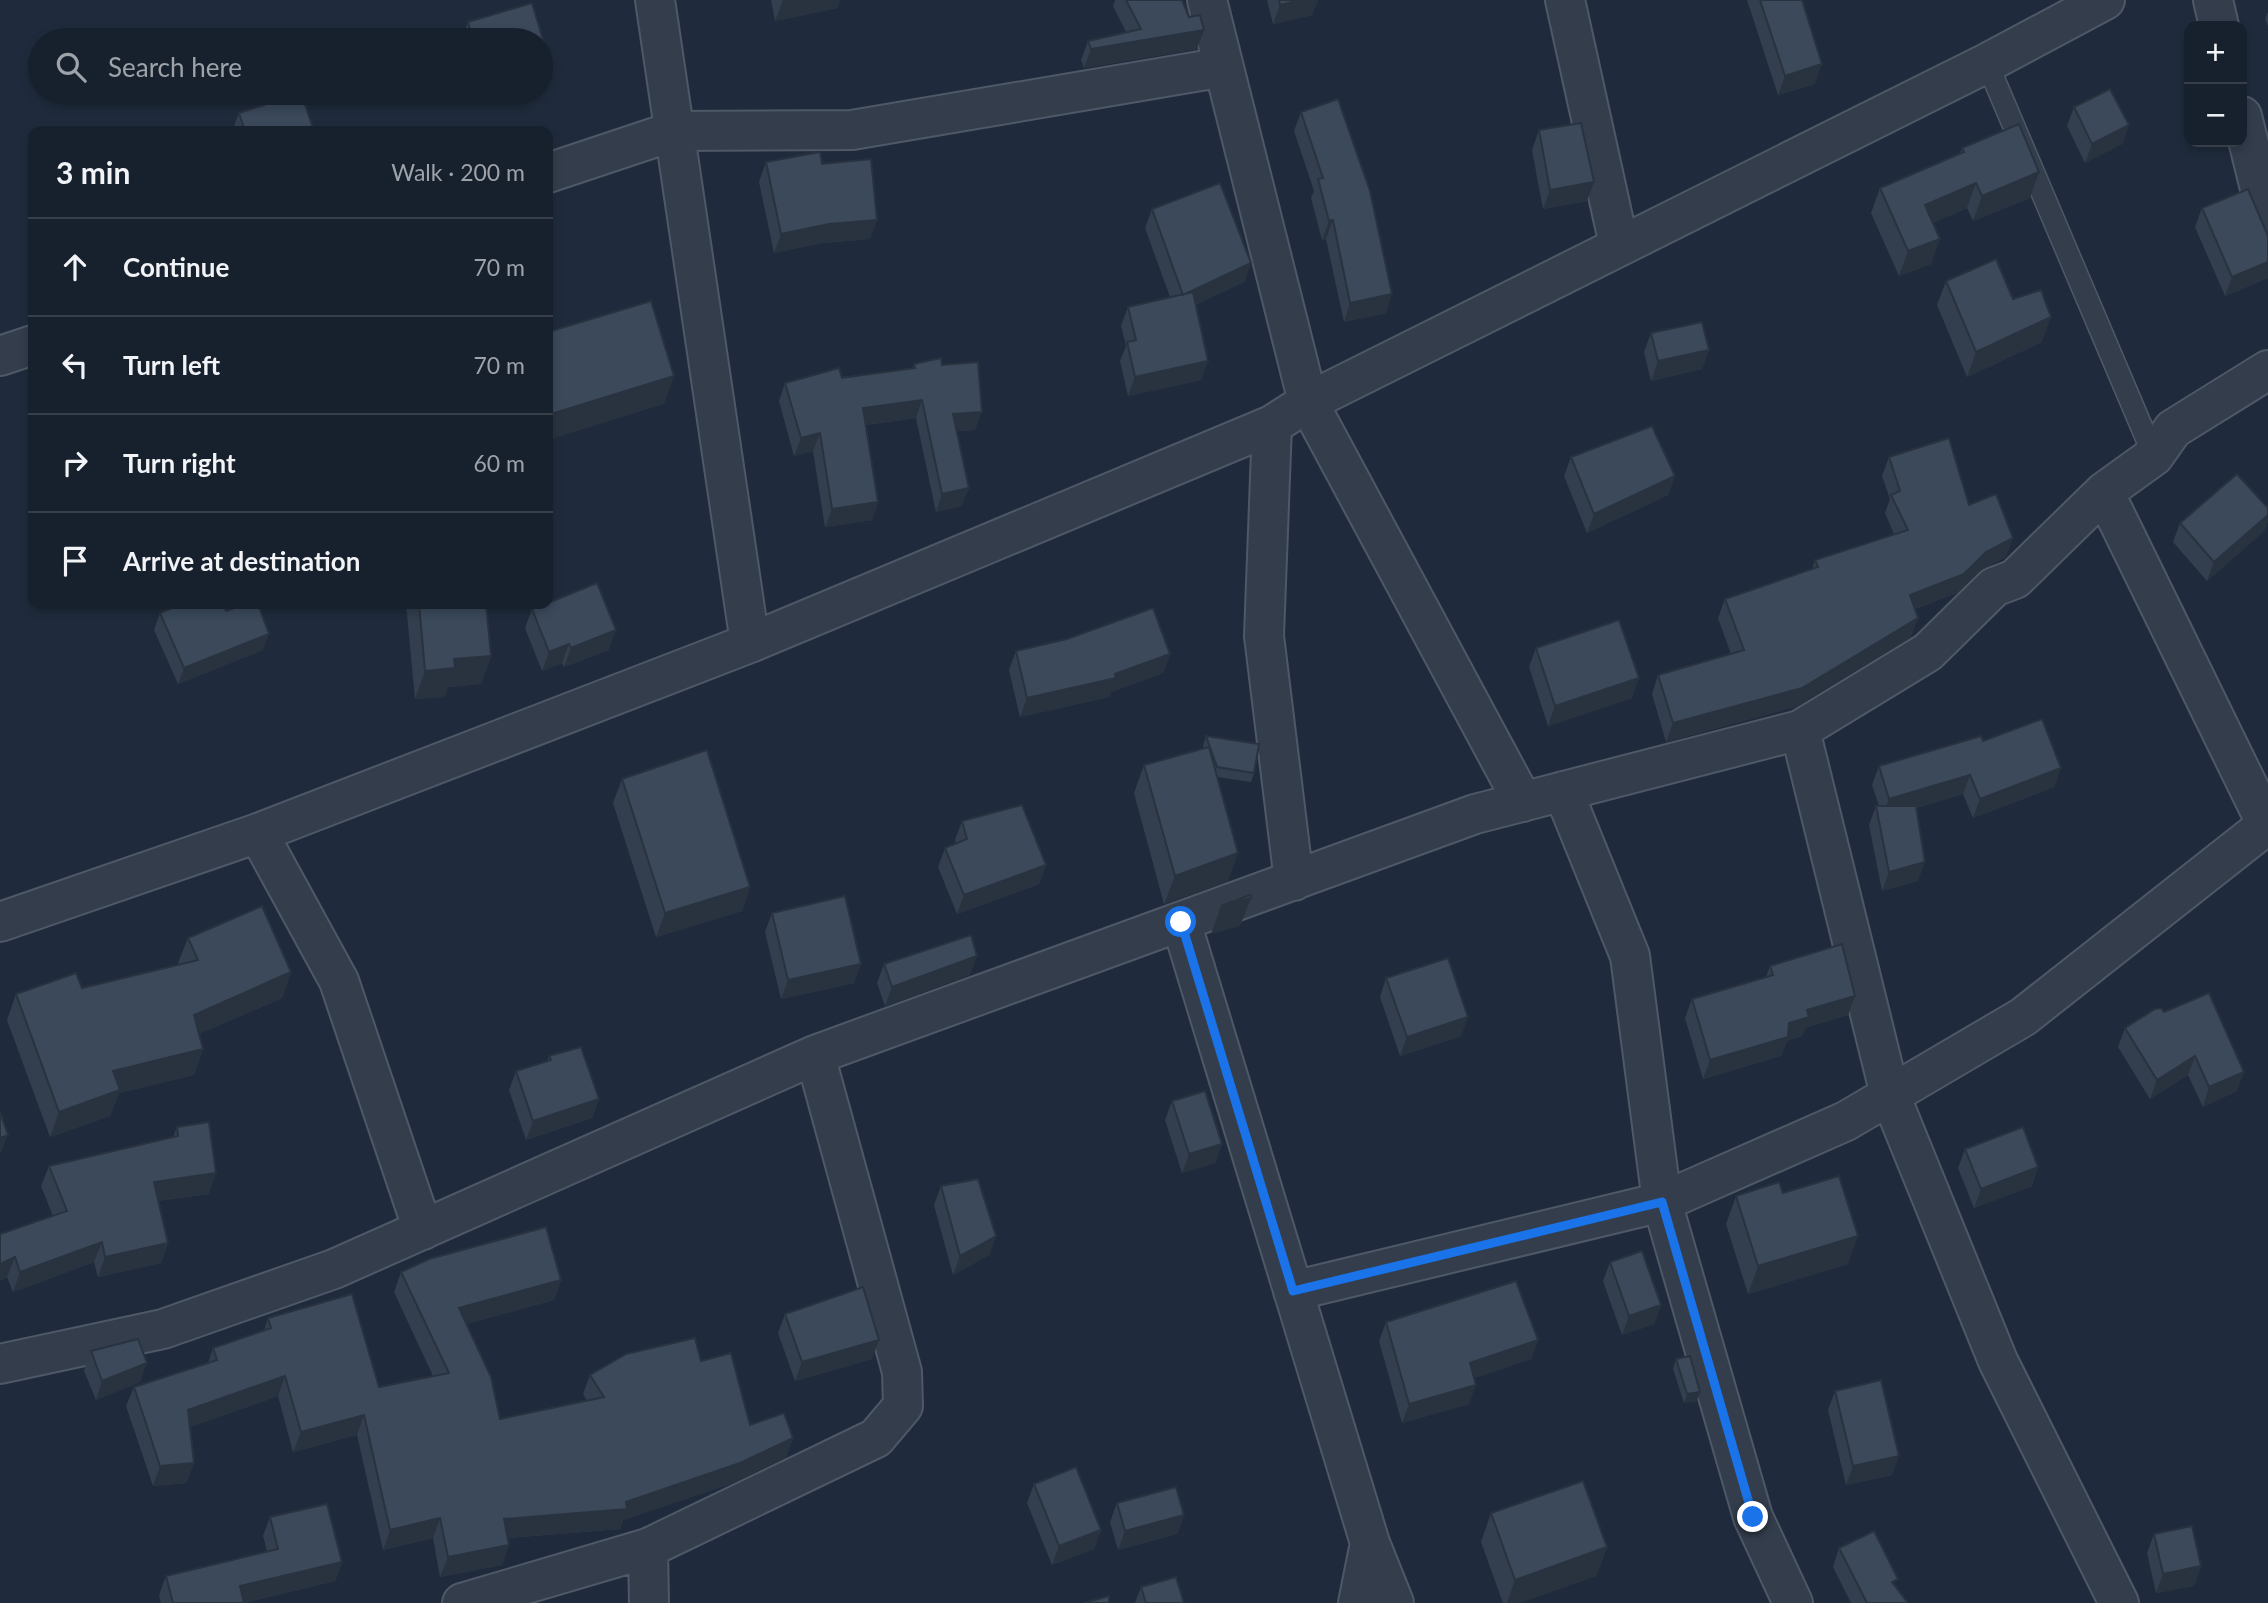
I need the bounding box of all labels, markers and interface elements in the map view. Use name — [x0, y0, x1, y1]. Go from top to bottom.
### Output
map controls — [2184, 21, 2247, 147]
button: + — [2184, 21, 2247, 84]
search box — [28, 28, 553, 105]
icon: search — [52, 48, 90, 86]
text: Search here — [108, 51, 242, 83]
button: − — [2184, 84, 2247, 147]
text: 3 min — [56, 154, 130, 190]
text: Walk · 200 m — [391, 158, 525, 186]
icon: ahead — [56, 248, 94, 286]
text: Continue — [123, 251, 229, 283]
text: 70 m — [474, 253, 525, 281]
icon: left — [56, 346, 94, 384]
text: Turn left — [123, 349, 220, 381]
text: 70 m — [474, 351, 525, 379]
icon: right — [56, 444, 94, 482]
text: Turn right — [123, 447, 236, 479]
text: 60 m — [474, 449, 525, 477]
icon: arrive — [56, 542, 94, 580]
text: Arrive at destination — [123, 545, 360, 577]
route start — [1165, 906, 1196, 937]
route end — [1737, 1501, 1768, 1532]

